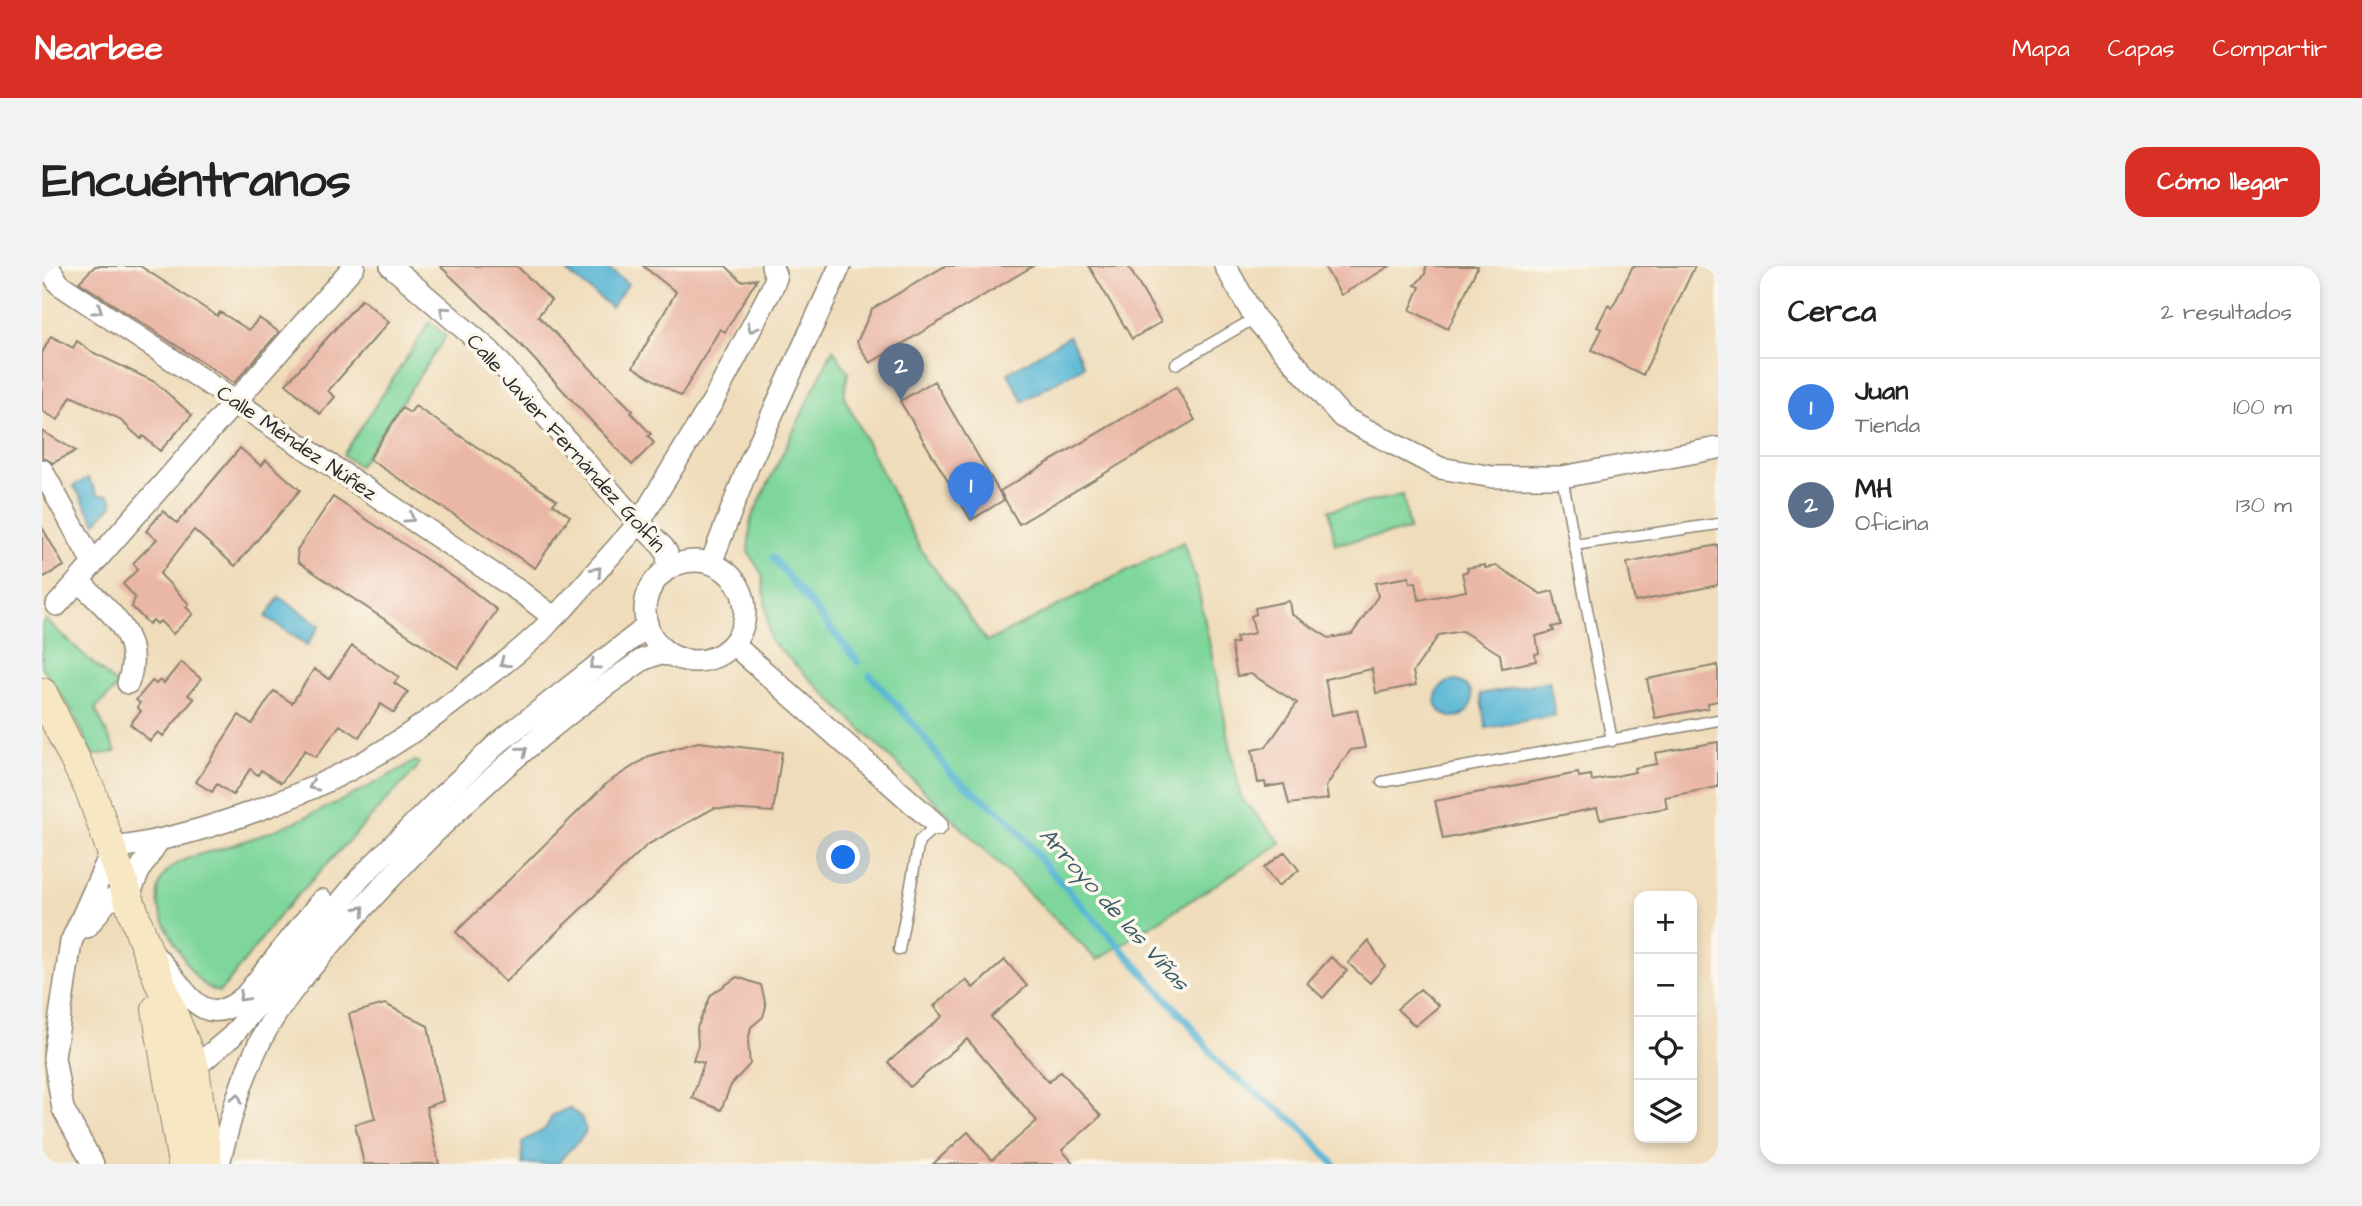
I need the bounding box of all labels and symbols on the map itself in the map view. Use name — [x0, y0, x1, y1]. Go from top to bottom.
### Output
one-way arrow — [90, 302, 103, 314]
one-way arrow — [439, 307, 452, 319]
one-way arrow — [746, 321, 760, 333]
street label: Calle Javier Fernández Golfín — [460, 327, 672, 559]
pin: 2 — [878, 343, 924, 401]
street label: Calle Méndez Núñez — [211, 378, 384, 508]
pin: 1 — [948, 462, 994, 520]
one-way arrow — [402, 510, 415, 523]
one-way arrow — [589, 566, 602, 579]
one-way arrow — [499, 655, 512, 667]
one-way arrow — [589, 657, 602, 670]
one-way arrow — [515, 747, 528, 759]
one-way arrow — [308, 778, 321, 792]
water label: Arroyo de las Viñas — [1031, 820, 1197, 999]
your location — [826, 840, 860, 874]
one-way arrow — [353, 905, 365, 918]
one-way arrow — [238, 989, 251, 1002]
one-way arrow — [229, 1093, 243, 1105]

